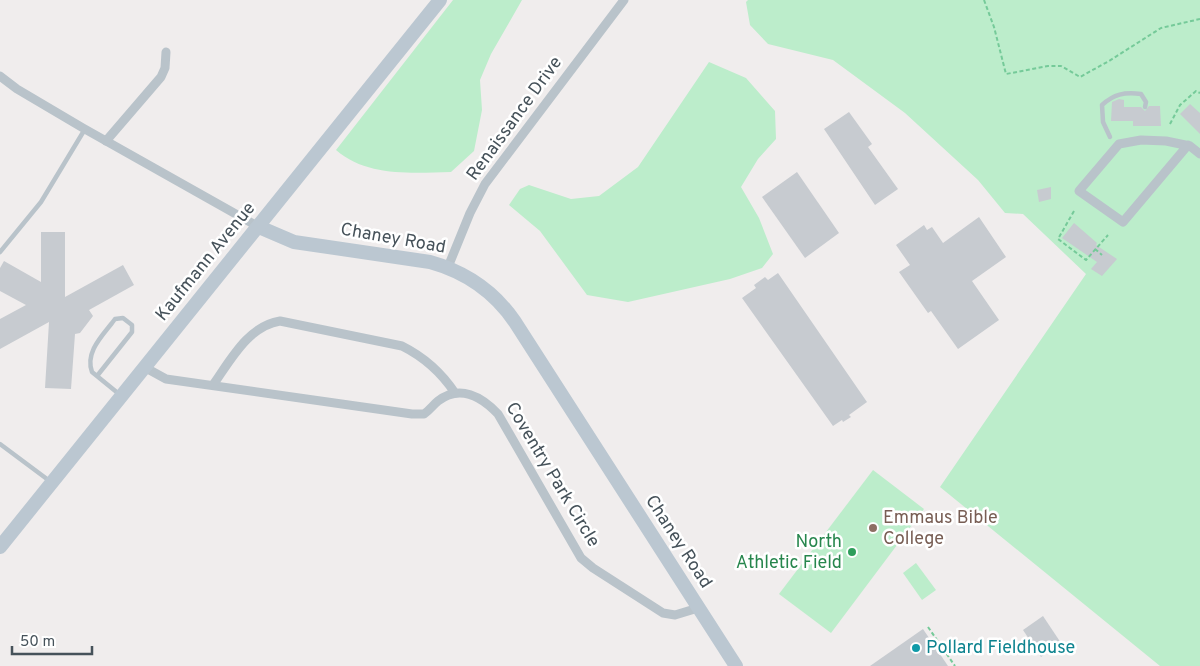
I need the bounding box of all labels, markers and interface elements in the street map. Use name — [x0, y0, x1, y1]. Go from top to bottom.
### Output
street label: Renaissance Drive — [462, 52, 568, 186]
street label: Kaufmann Avenue — [151, 198, 261, 326]
street label: Chaney Road — [338, 218, 448, 260]
street label: Coventry Park Circle — [500, 398, 604, 552]
street label: Chaney Road — [639, 491, 717, 593]
place label: Emmaus Bible College — [883, 507, 998, 551]
marker: Emmaus Bible College — [867, 522, 879, 534]
place label: North Athletic Field — [736, 531, 842, 575]
marker: North Athletic Field — [846, 546, 858, 558]
scale bar — [12, 624, 92, 656]
text: 50 m — [20, 633, 55, 652]
place label: Pollard Fieldhouse — [926, 637, 1075, 660]
marker: Pollard Fieldhouse — [910, 642, 922, 654]

